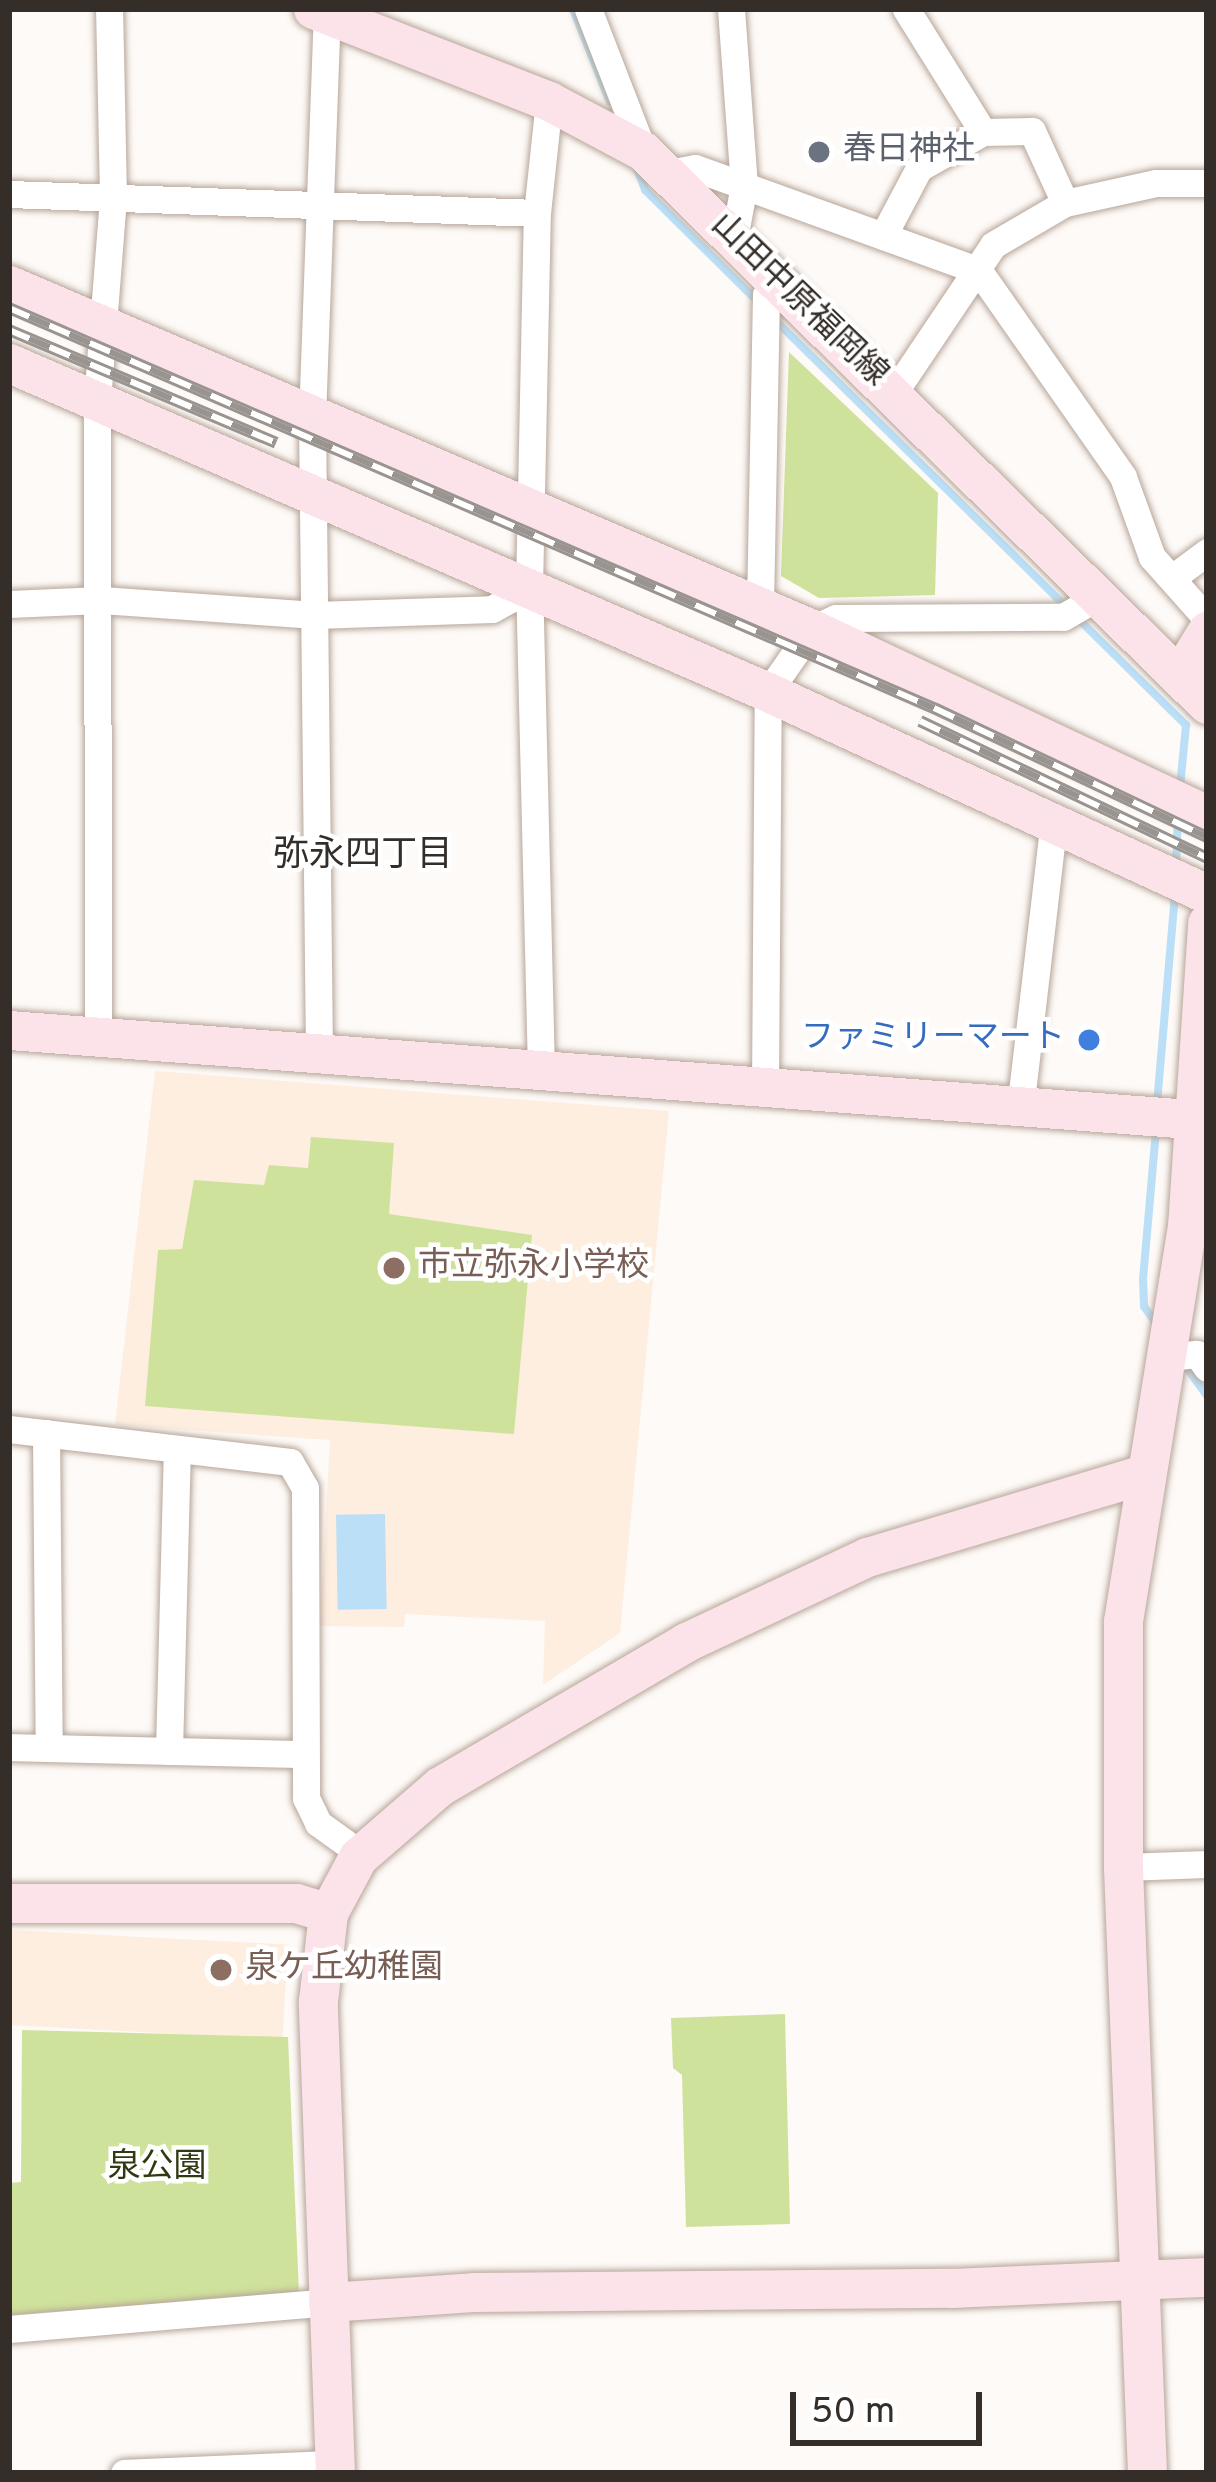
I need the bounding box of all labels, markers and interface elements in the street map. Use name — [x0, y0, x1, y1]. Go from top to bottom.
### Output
place label: 春日神社 — [843, 132, 975, 172]
marker: 春日神社 — [806, 139, 832, 165]
street label: 山田中原福岡線 — [701, 207, 895, 395]
district label: 弥永四丁目 — [273, 835, 453, 879]
place label: ファミリーマート — [801, 1020, 1065, 1060]
marker: ファミリーマート — [1076, 1027, 1102, 1053]
place label: 市立弥永小学校 — [418, 1248, 649, 1288]
marker: 市立弥永小学校 — [381, 1255, 407, 1281]
place label: 泉ケ丘幼稚園 — [245, 1950, 443, 1990]
marker: 泉ケ丘幼稚園 — [208, 1957, 234, 1983]
park label: 泉公園 — [108, 2149, 206, 2189]
scale bar — [796, 2368, 988, 2442]
text: 50 m — [811, 2390, 895, 2436]

